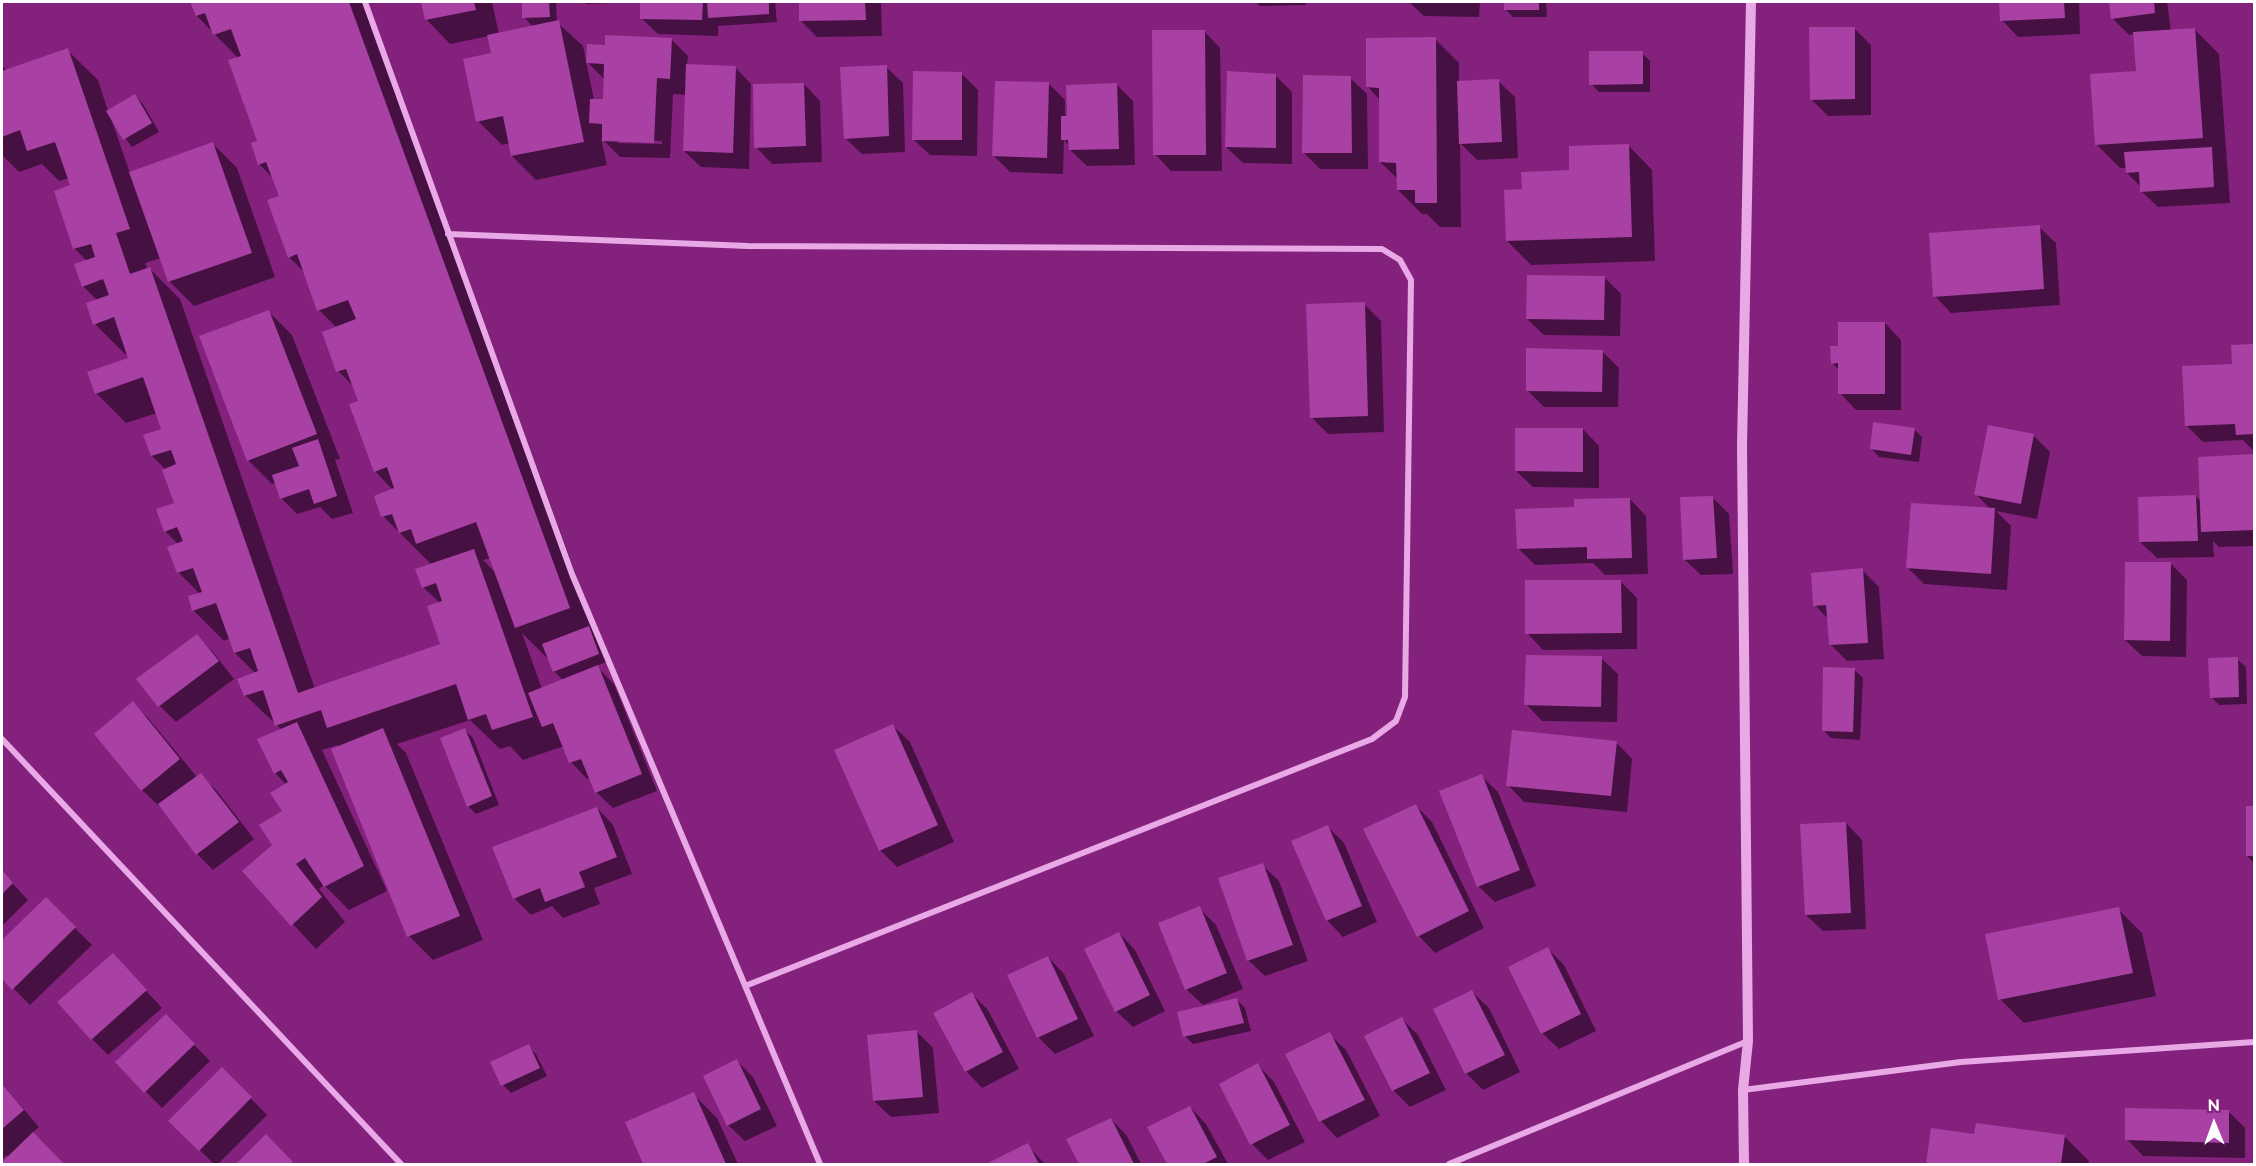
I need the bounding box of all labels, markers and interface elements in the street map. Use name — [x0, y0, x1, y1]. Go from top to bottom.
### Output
north arrow — [2184, 1094, 2244, 1154]
text: N — [2207, 1096, 2220, 1115]

